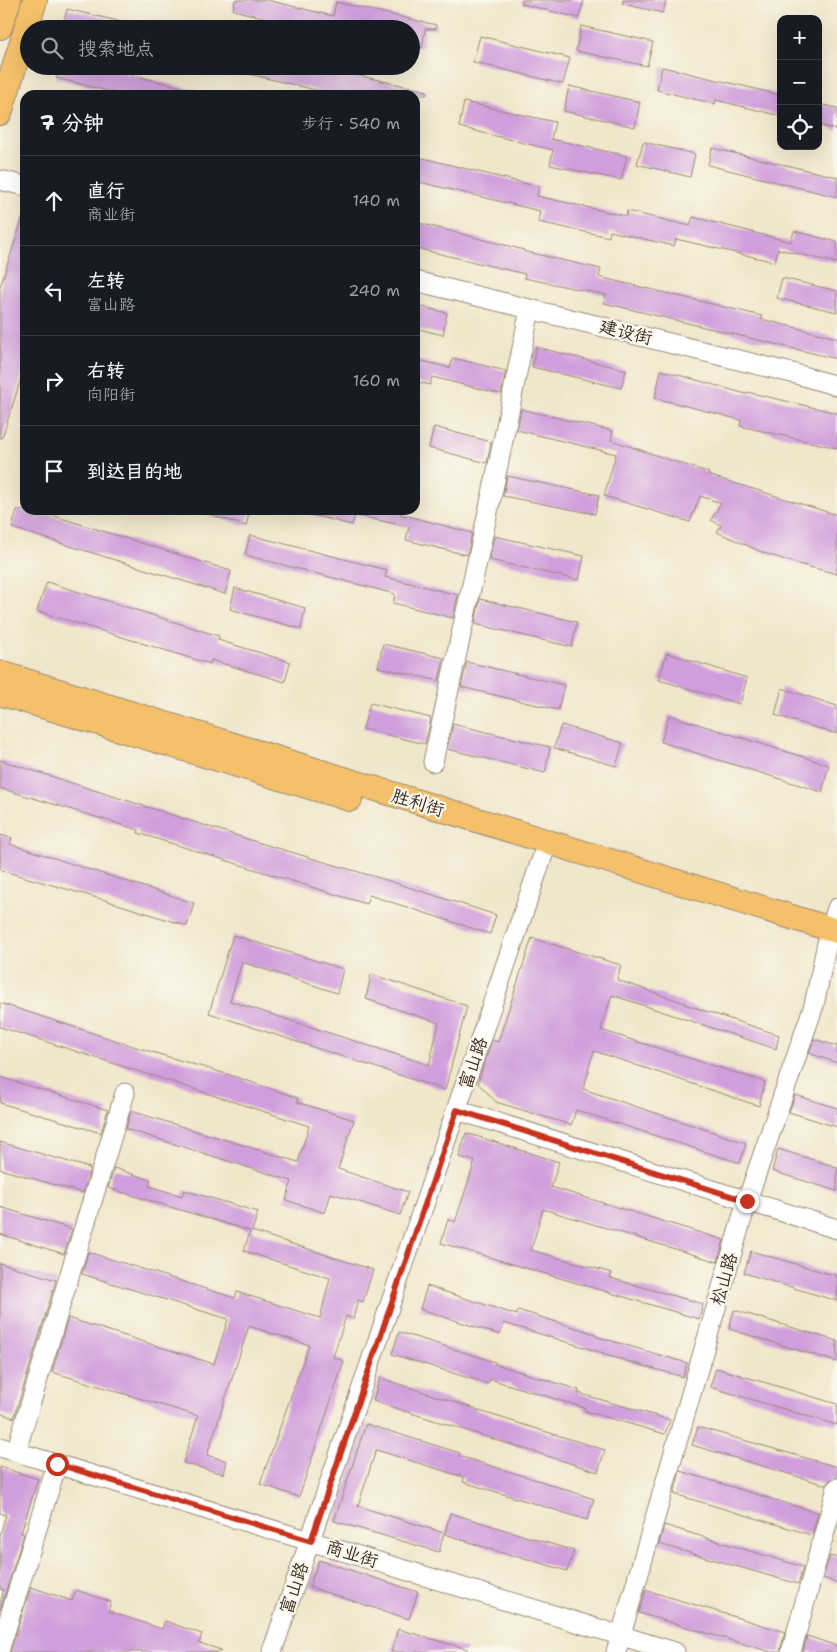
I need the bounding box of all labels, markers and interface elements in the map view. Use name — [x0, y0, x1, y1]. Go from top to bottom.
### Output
map controls — [777, 15, 822, 150]
button: + — [777, 15, 822, 60]
search box — [20, 20, 420, 75]
icon: search — [38, 34, 66, 62]
text: 搜索地点 — [78, 36, 154, 61]
button: − — [777, 60, 822, 105]
button: locate — [777, 105, 822, 150]
text: 7 分钟 — [40, 109, 104, 137]
text: 步行 · 540 m — [302, 113, 400, 134]
text: 直行 — [87, 178, 125, 203]
icon: ahead — [40, 187, 68, 215]
text: 140 m — [353, 190, 400, 211]
text: 商业街 — [87, 204, 135, 225]
text: 左转 — [87, 268, 125, 293]
icon: left — [40, 277, 68, 305]
text: 240 m — [348, 280, 400, 301]
text: 富山路 — [87, 294, 135, 315]
street label: 建设街 — [597, 314, 655, 350]
text: 右转 — [87, 358, 125, 383]
icon: right — [40, 367, 68, 395]
text: 160 m — [353, 370, 400, 391]
text: 向阳街 — [87, 384, 135, 405]
icon: arrive — [40, 457, 68, 485]
text: 到达目的地 — [87, 459, 182, 484]
street label: 胜利街 — [389, 784, 447, 822]
street label: 富山路 — [453, 1034, 493, 1092]
route end — [736, 1190, 759, 1213]
street label: 松山路 — [705, 1250, 743, 1308]
route start — [46, 1453, 69, 1476]
street label: 商业街 — [323, 1535, 381, 1573]
street label: 富山路 — [274, 1559, 314, 1617]

